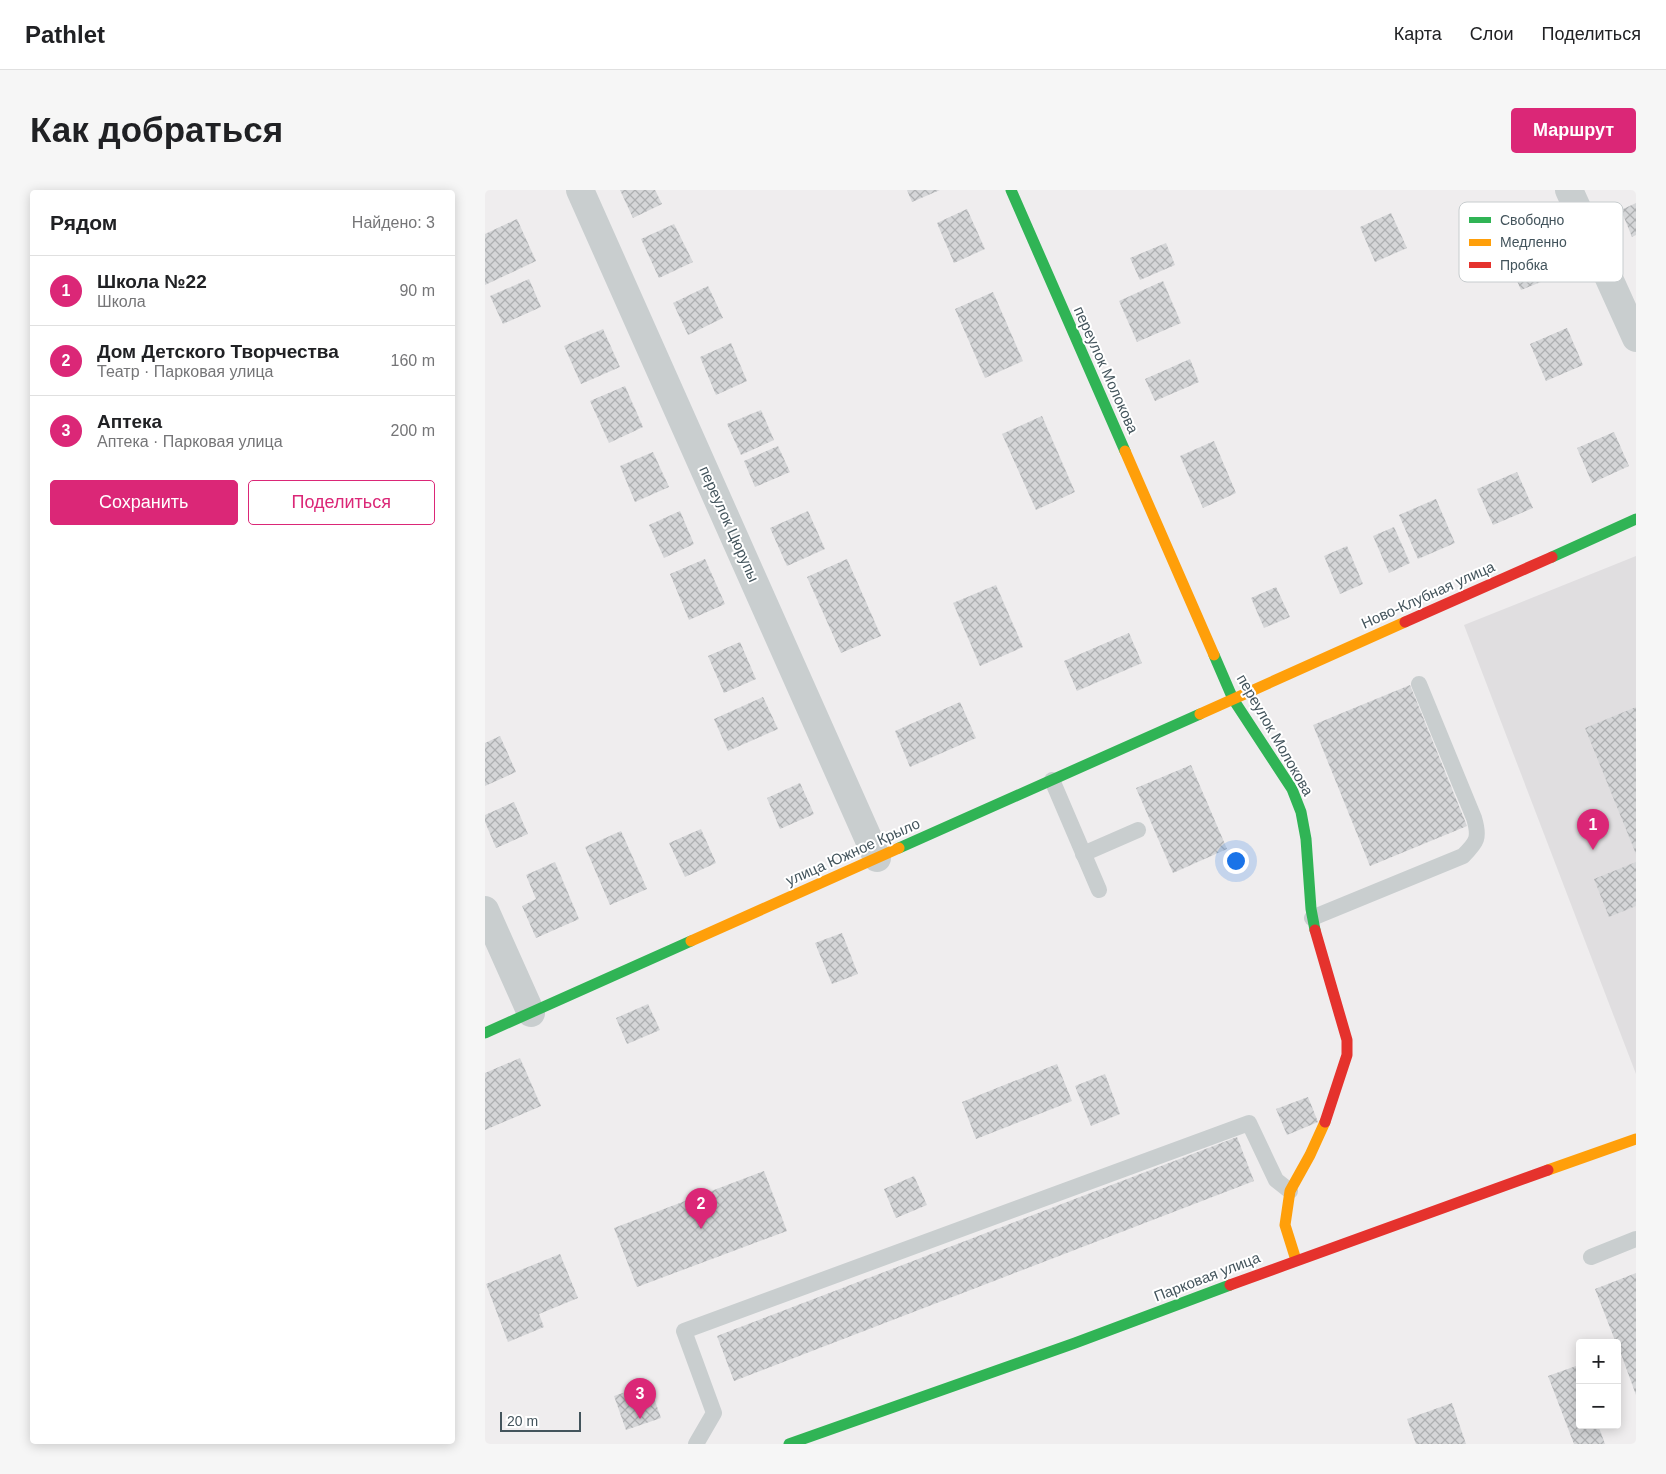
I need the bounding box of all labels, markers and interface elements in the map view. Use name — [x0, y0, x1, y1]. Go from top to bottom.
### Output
text: Pathlet — [25, 21, 105, 48]
text: Карта — [1394, 24, 1442, 44]
text: Слои — [1470, 24, 1514, 44]
text: Поделиться — [1542, 24, 1641, 44]
button: Маршрут — [1511, 108, 1636, 153]
text: Как добраться — [30, 110, 283, 149]
legend — [1459, 202, 1623, 282]
text: Рядом — [50, 211, 117, 234]
text: Свободно — [1500, 212, 1565, 228]
text: Найдено: 3 — [352, 214, 435, 231]
text: Медленно — [1500, 234, 1567, 250]
text: Пробка — [1500, 257, 1548, 273]
text: Школа №22 — [97, 271, 207, 292]
text: 1 — [62, 282, 70, 299]
text: 90 m — [399, 282, 435, 299]
text: Школа — [97, 293, 146, 310]
street label: переулок Молокова — [1071, 304, 1142, 437]
text: Дом Детского Творчества — [97, 341, 339, 362]
text: 2 — [62, 352, 70, 369]
text: 160 m — [391, 352, 435, 369]
text: Театр · Парковая улица — [97, 363, 273, 380]
text: Аптека — [97, 411, 162, 432]
text: 3 — [62, 422, 70, 439]
text: 200 m — [391, 422, 435, 439]
text: Аптека · Парковая улица — [97, 433, 283, 450]
street label: переулок Цюрупы — [696, 463, 763, 584]
button: Сохранить — [50, 480, 238, 525]
button: Поделиться — [248, 480, 435, 525]
street label: Ново-Клубная улица — [1358, 557, 1498, 632]
street label: переулок Молокова — [1234, 671, 1317, 799]
pin: 1 — [1577, 809, 1609, 850]
street label: улица Южное Крыло — [783, 814, 922, 889]
your location — [1223, 848, 1249, 874]
pin: 2 — [685, 1188, 717, 1229]
street label: Парковая улица — [1151, 1248, 1263, 1305]
map controls — [1576, 1339, 1621, 1429]
button: + — [1576, 1339, 1621, 1384]
pin: 3 — [624, 1378, 656, 1419]
button: − — [1576, 1384, 1621, 1429]
scale bar — [500, 1409, 581, 1432]
text: 20 m — [507, 1413, 538, 1429]

